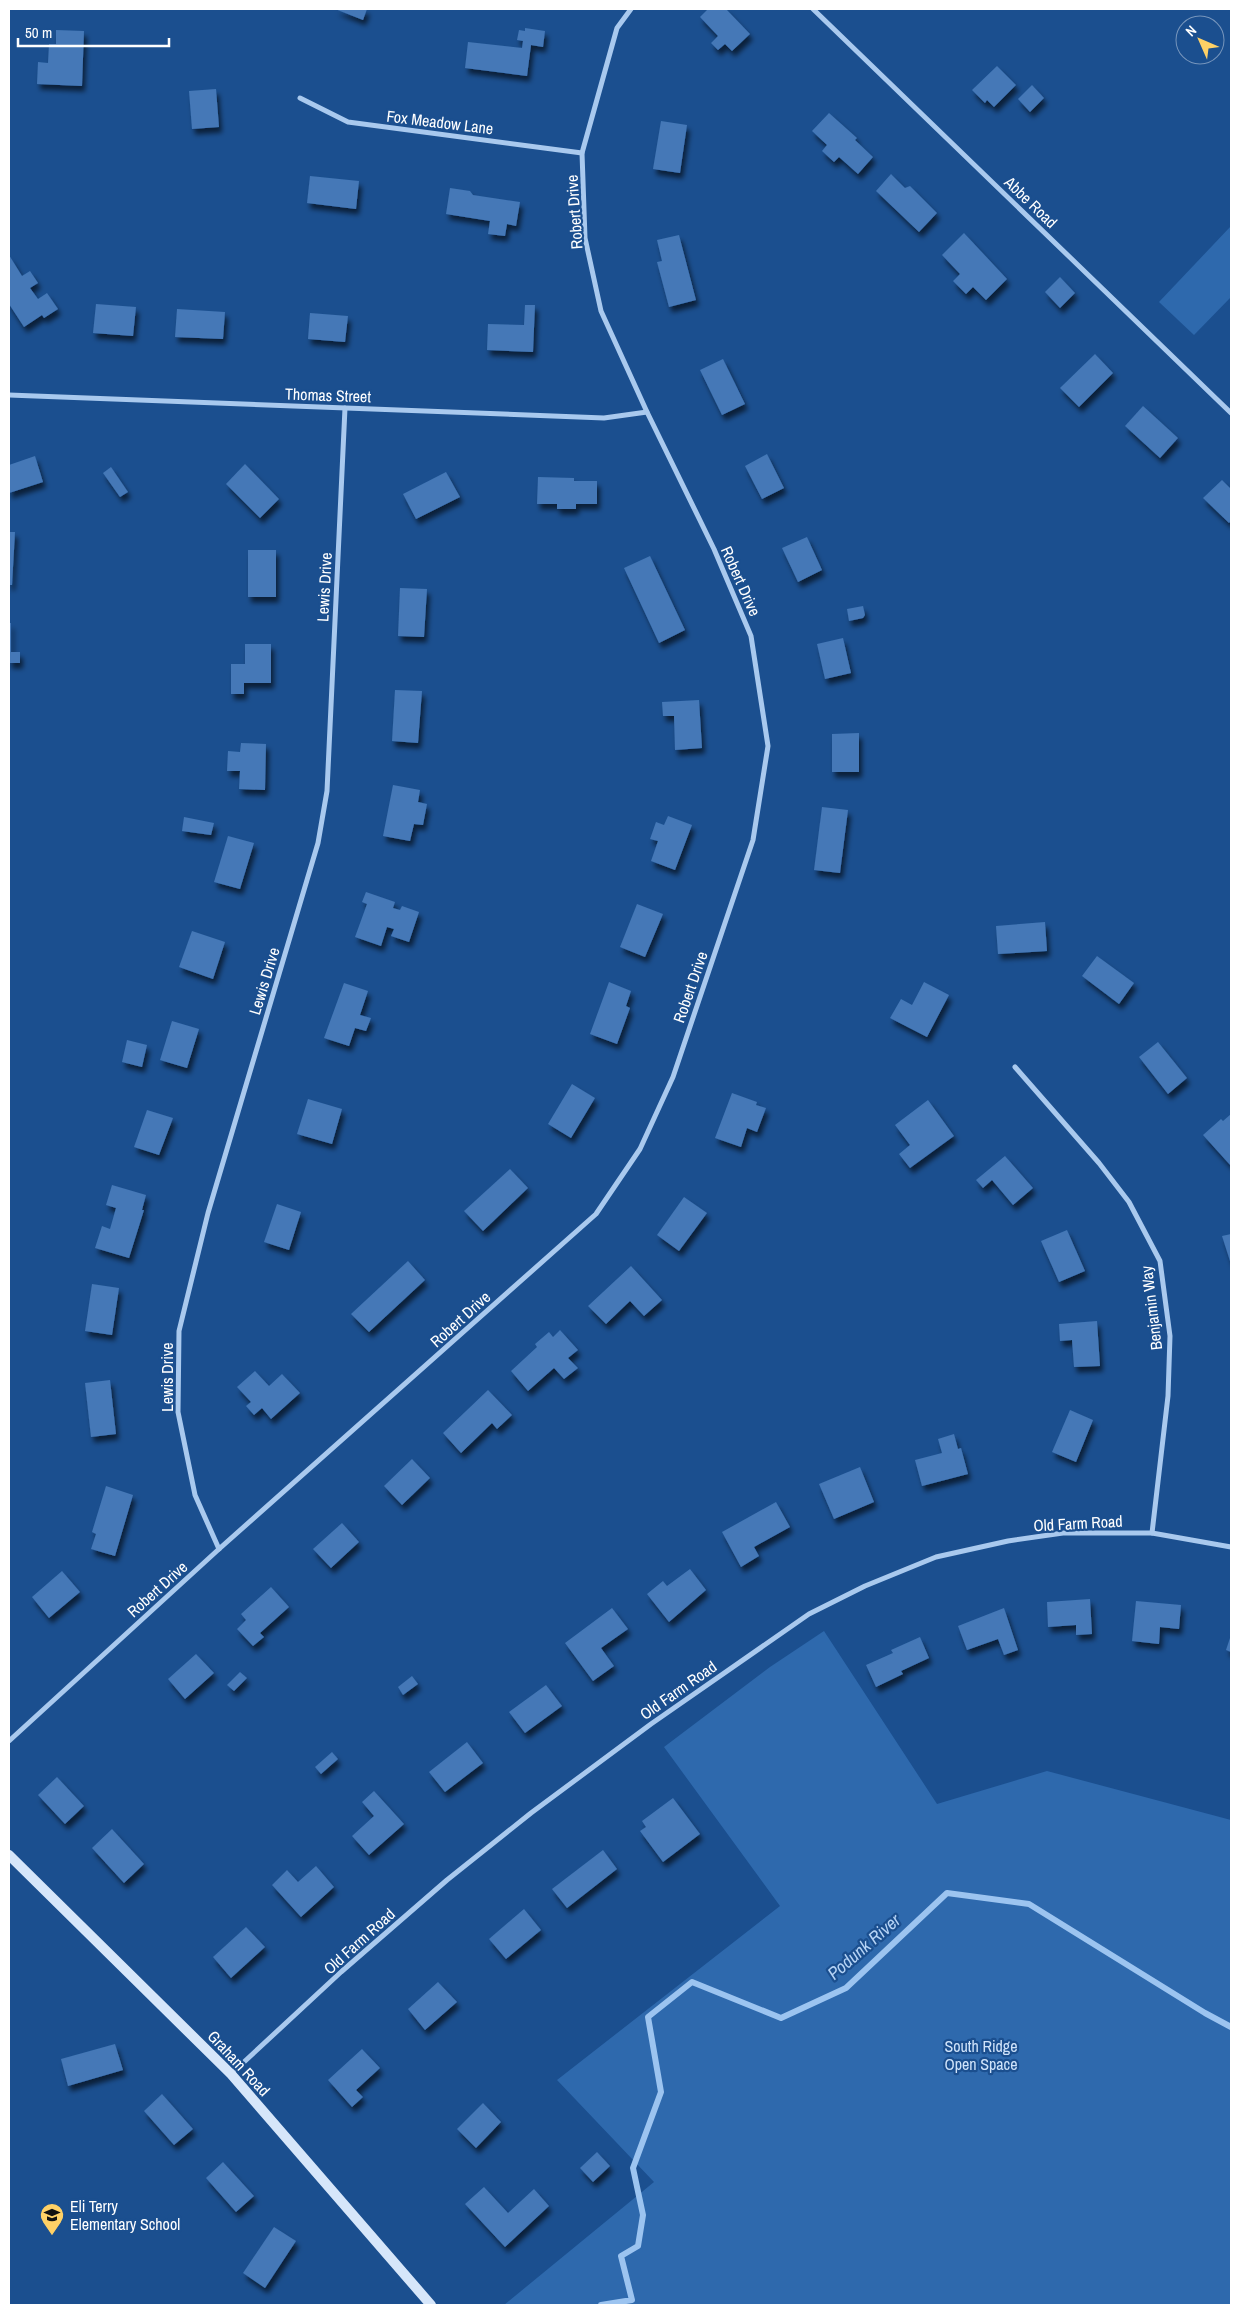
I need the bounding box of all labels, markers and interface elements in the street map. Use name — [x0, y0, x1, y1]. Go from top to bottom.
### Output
scale bar — [18, 15, 169, 47]
north arrow — [1175, 15, 1225, 65]
text: 50 m — [25, 22, 52, 43]
text: N — [1182, 22, 1200, 40]
street label: Fox Meadow Lane — [385, 105, 495, 139]
street label: Abbe Road — [999, 171, 1062, 233]
street label: Robert Drive — [560, 174, 588, 250]
street label: Thomas Street — [285, 383, 372, 408]
street label: Robert Drive — [716, 543, 766, 619]
street label: Lewis Drive — [311, 552, 337, 622]
street label: Lewis Drive — [243, 945, 285, 1017]
street label: Robert Drive — [667, 948, 713, 1026]
street label: Benjamin Way — [1135, 1264, 1167, 1351]
street label: Robert Drive — [425, 1286, 495, 1352]
street label: Lewis Drive — [156, 1342, 178, 1412]
street label: Old Farm Road — [1033, 1510, 1123, 1536]
street label: Robert Drive — [122, 1556, 192, 1622]
street label: Old Farm Road — [635, 1655, 721, 1725]
street label: Old Farm Road — [319, 1903, 399, 1979]
water label: Podunk River — [822, 1907, 906, 1985]
street label: Graham Road — [203, 2025, 275, 2101]
park label: South Ridge Open Space — [945, 2035, 1017, 2075]
place label: Eli Terry Elementary School — [70, 2195, 180, 2235]
school or university icon: Eli Terry Elementary School — [39, 2202, 65, 2236]

